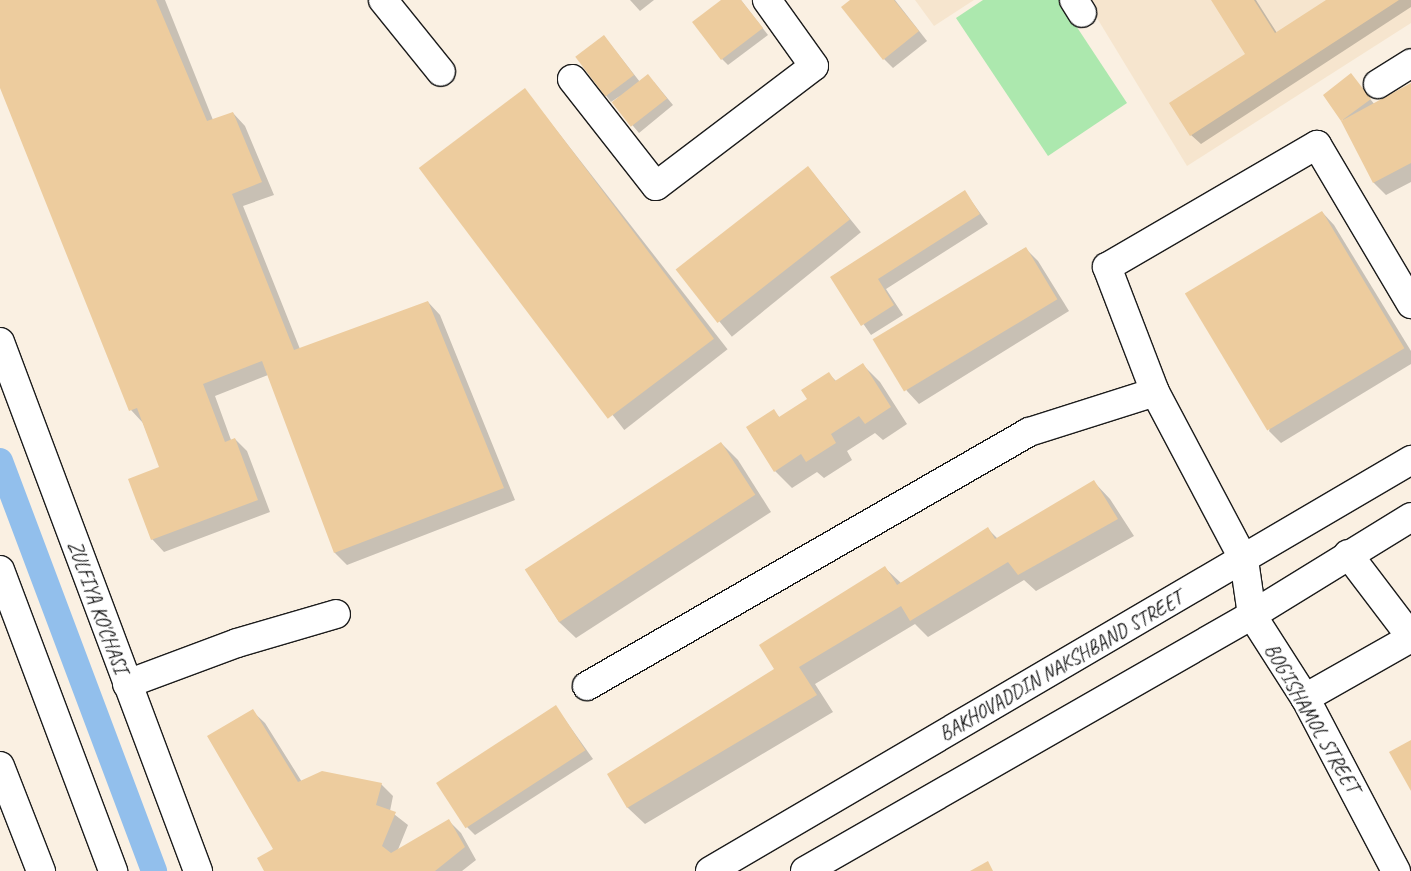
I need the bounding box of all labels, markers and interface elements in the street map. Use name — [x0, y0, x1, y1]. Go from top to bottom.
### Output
street label: ZULFIYA KO'CHASI — [63, 537, 133, 677]
street label: BAKHOVADDIN NAKSHBAND STREET — [935, 586, 1187, 746]
street label: BOG'ISHAMOL STREET — [1260, 639, 1364, 797]

